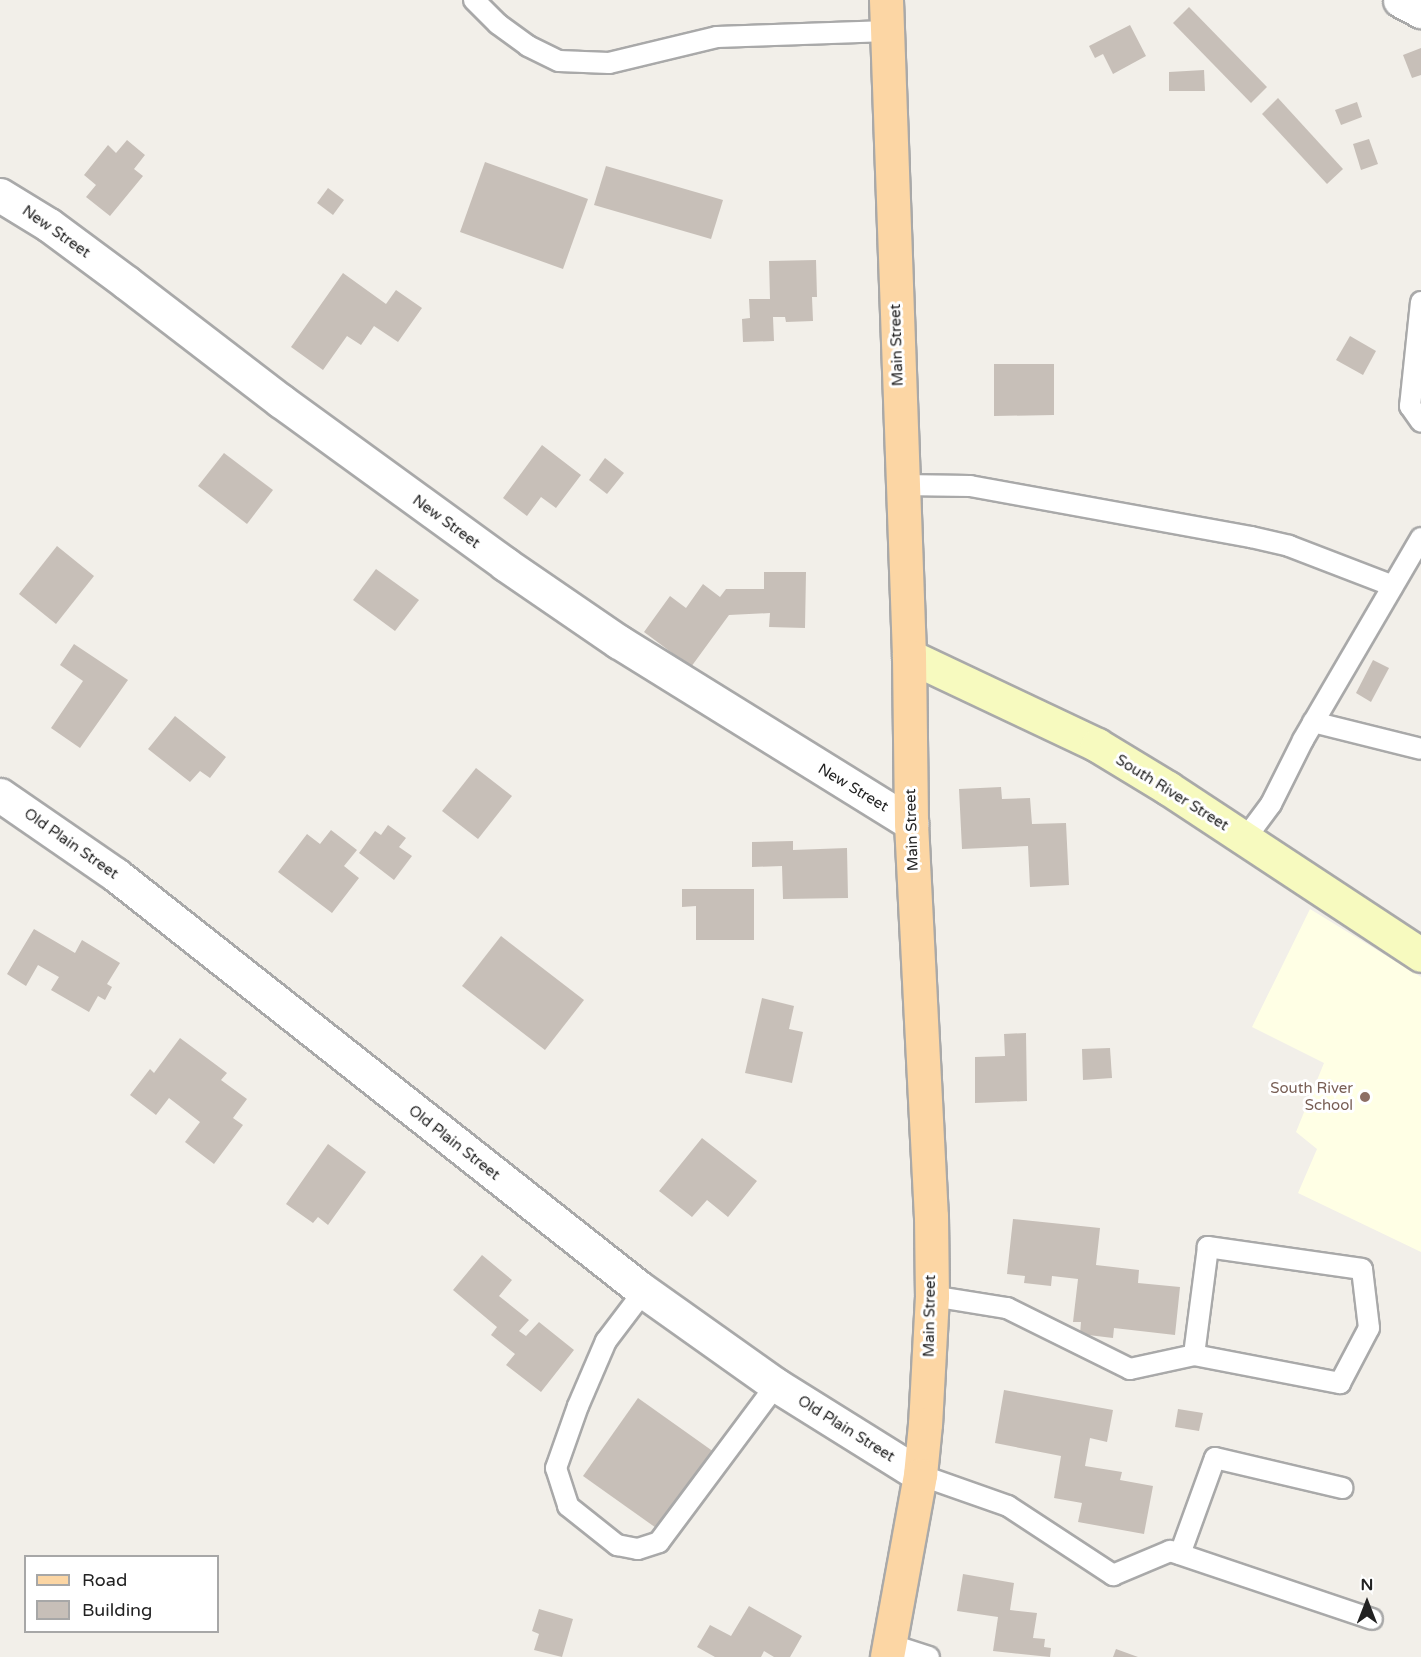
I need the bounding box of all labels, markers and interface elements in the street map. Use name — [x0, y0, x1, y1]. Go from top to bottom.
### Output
street label: New Street — [19, 202, 93, 262]
street label: Main Street — [887, 303, 907, 387]
street label: New Street — [409, 492, 483, 552]
street label: South River Street — [1112, 751, 1232, 835]
street label: New Street — [815, 760, 891, 816]
street label: Main Street — [902, 788, 922, 872]
street label: Old Plain Street — [20, 805, 122, 883]
place label: South River School — [1270, 1079, 1353, 1114]
marker: South River School — [1358, 1090, 1372, 1104]
street label: Old Plain Street — [405, 1102, 503, 1184]
street label: Main Street — [920, 1275, 940, 1357]
street label: Old Plain Street — [794, 1392, 898, 1466]
legend — [24, 1555, 219, 1633]
text: Road — [82, 1569, 127, 1591]
north arrow — [1337, 1573, 1397, 1633]
text: N — [1361, 1575, 1373, 1595]
text: Building — [82, 1599, 152, 1621]

